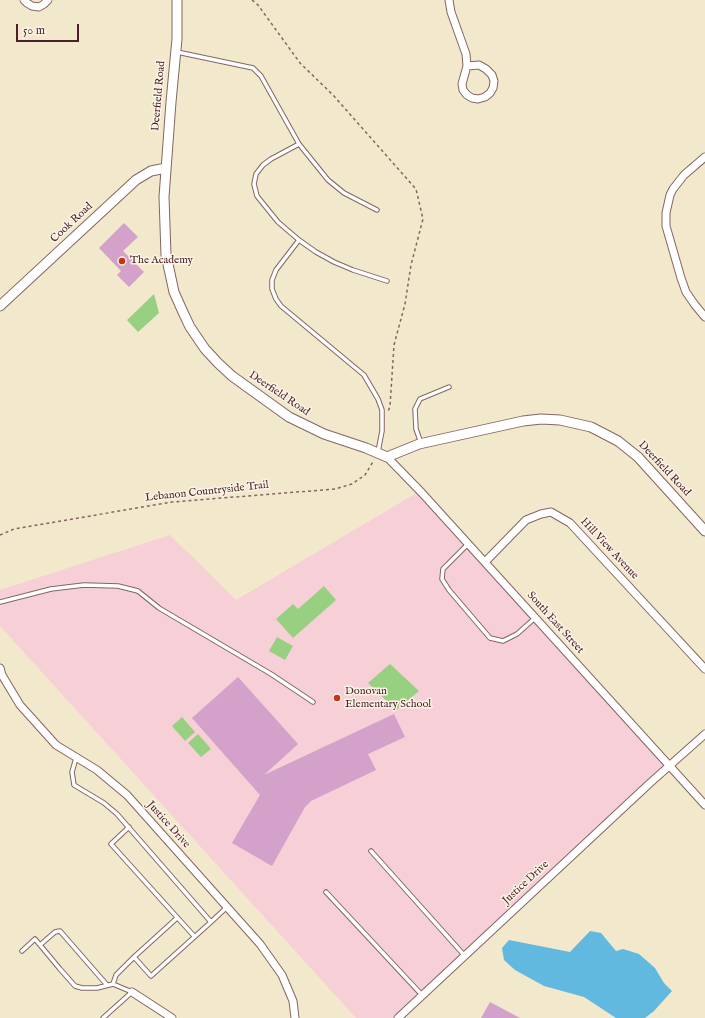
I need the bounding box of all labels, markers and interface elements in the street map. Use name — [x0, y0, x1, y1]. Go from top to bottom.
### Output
scale bar — [18, 16, 81, 42]
text: 50 m — [23, 23, 45, 38]
street label: Deerfield Road — [149, 60, 169, 132]
street label: Cook Road — [48, 200, 96, 246]
place label: The Academy — [130, 254, 193, 268]
marker: The Academy — [117, 256, 127, 266]
street label: Deerfield Road — [246, 369, 312, 419]
street label: Deerfield Road — [635, 439, 693, 499]
street label: Lebanon Countryside Trail — [145, 479, 269, 505]
street label: Hill View Avenue — [577, 516, 641, 582]
street label: South East Street — [524, 589, 586, 657]
place label: Donovan Elementary School — [345, 685, 431, 711]
marker: Donovan Elementary School — [332, 693, 342, 703]
street label: Justice Drive — [144, 799, 192, 851]
street label: Justice Drive — [500, 858, 552, 908]

